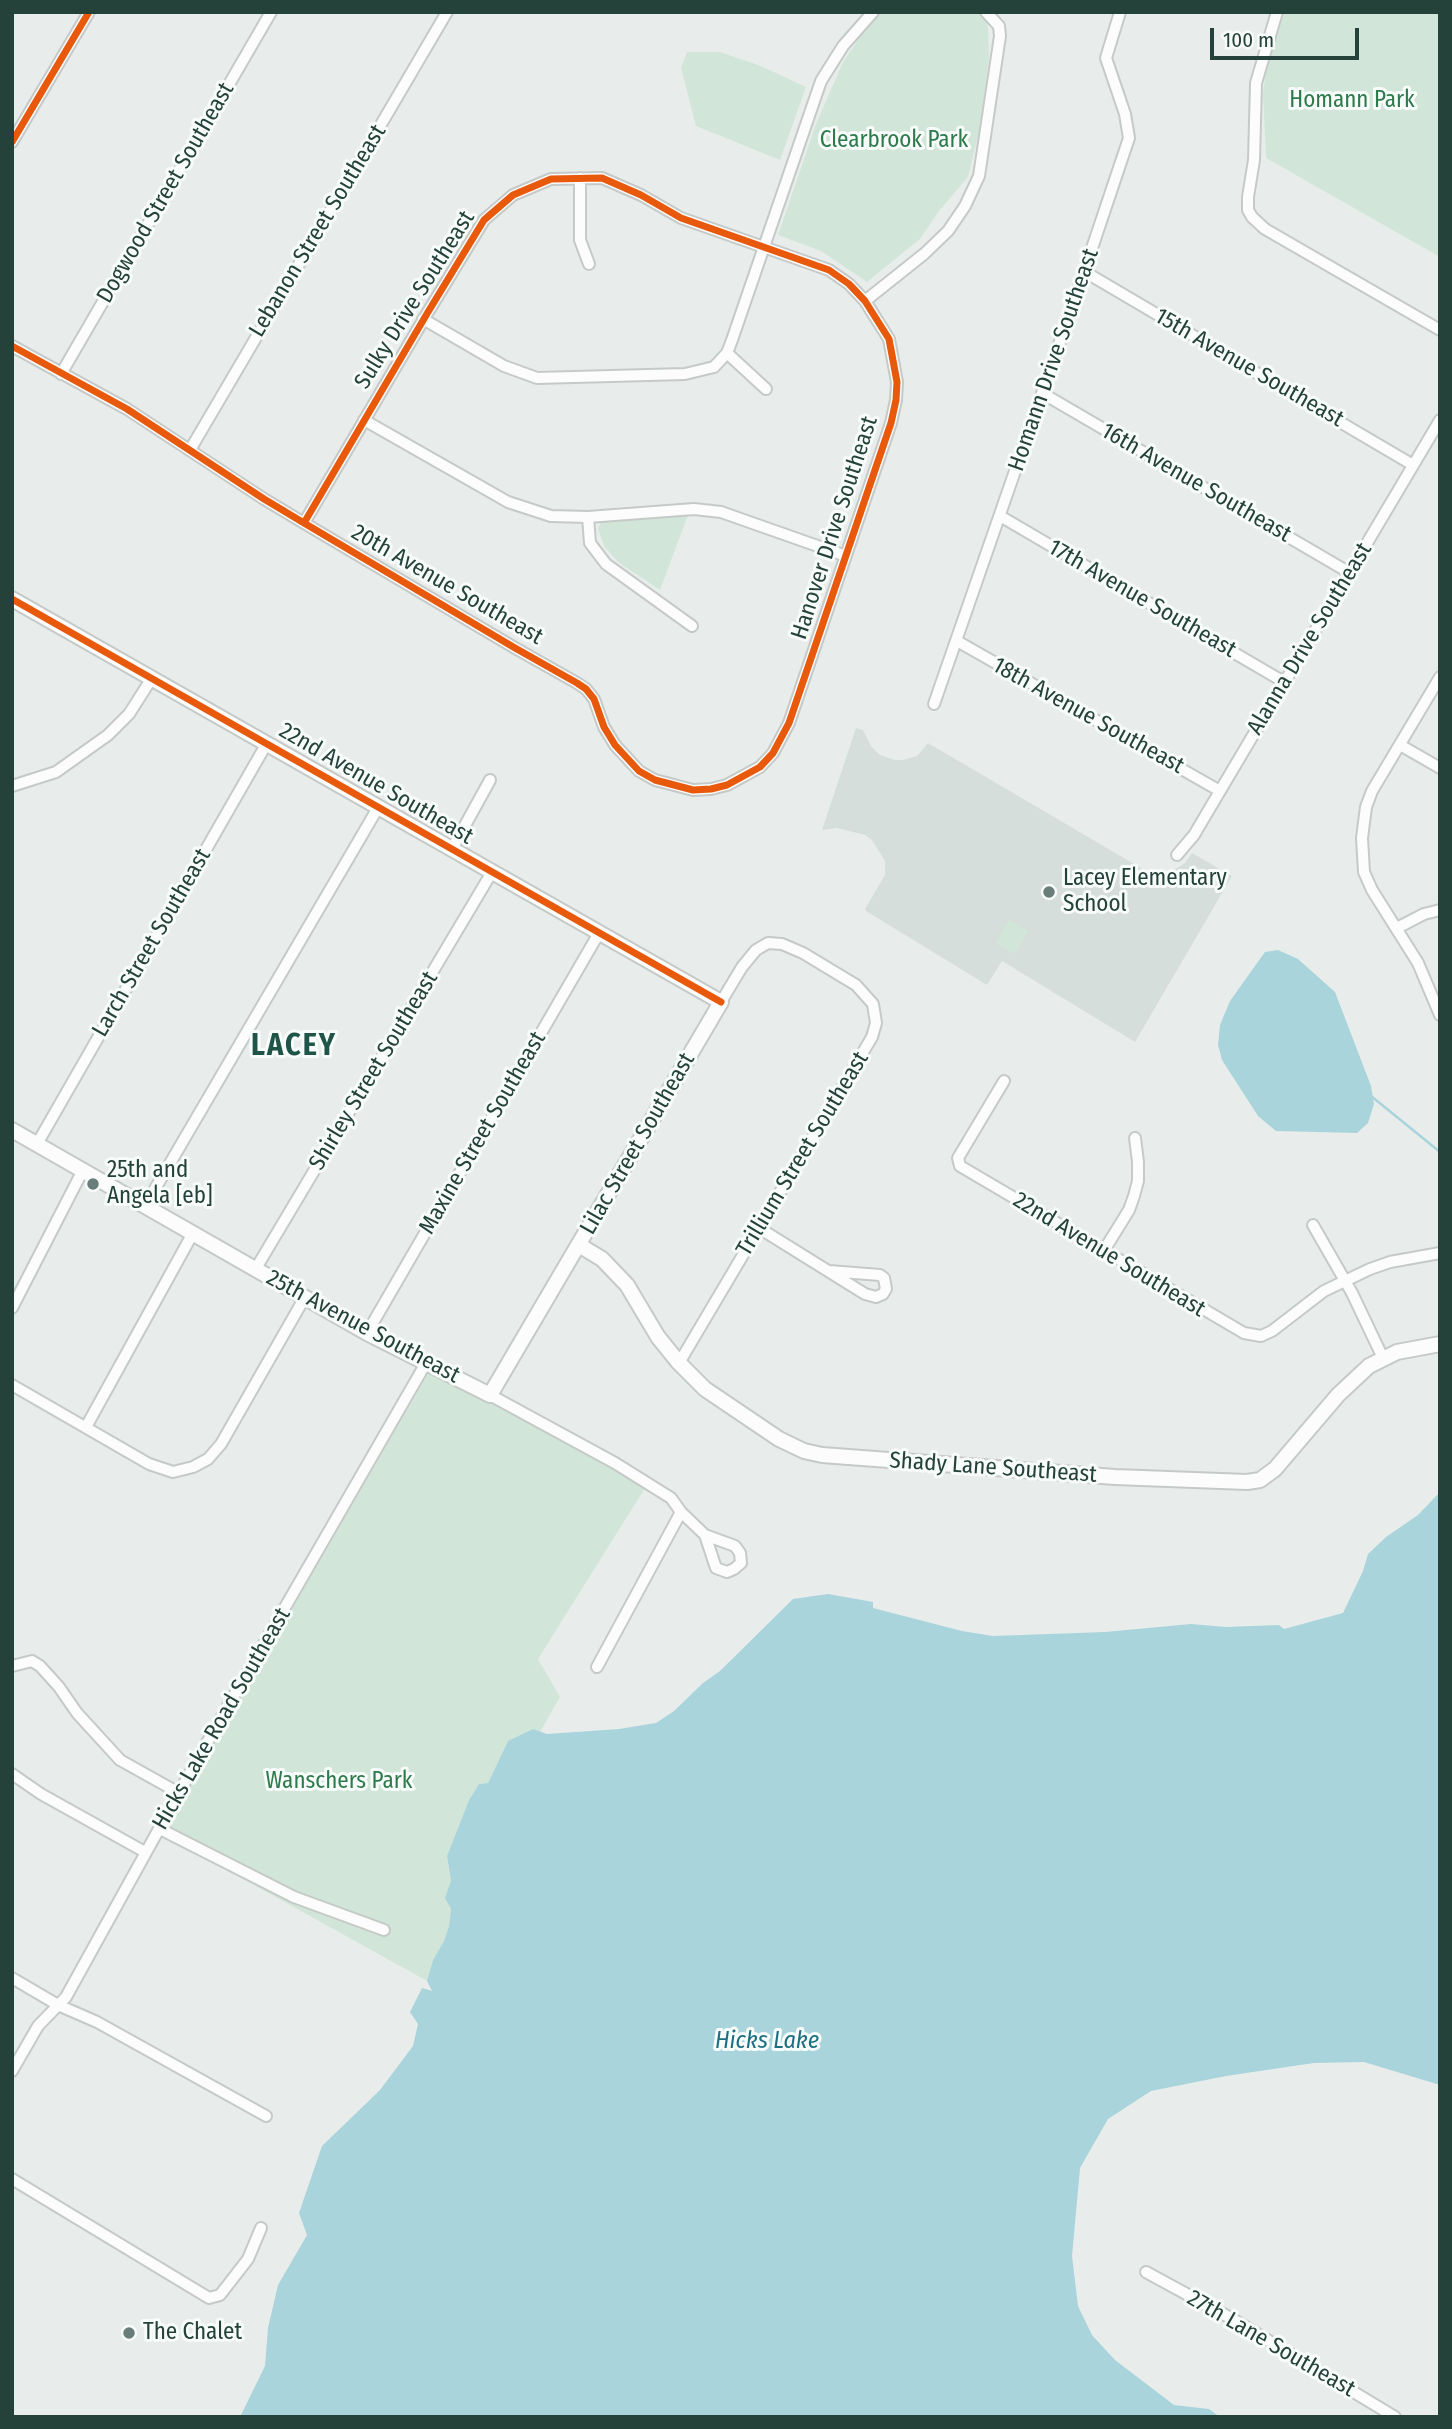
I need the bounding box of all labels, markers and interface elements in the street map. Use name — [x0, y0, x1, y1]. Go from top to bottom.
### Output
scale bar — [1214, 14, 1363, 58]
text: 100 m — [1223, 27, 1274, 53]
street label: Dogwood Street Southeast — [92, 78, 240, 308]
park label: Homann Park — [1289, 87, 1415, 115]
street label: Lebanon Street Southeast — [244, 120, 392, 342]
park label: Clearbrook Park — [820, 127, 968, 155]
street label: Sulky Drive Southeast — [349, 206, 481, 394]
street label: Homann Drive Southeast — [1003, 245, 1105, 475]
street label: 15th Avenue Southeast — [1150, 303, 1348, 433]
street label: Hanover Drive Southeast — [786, 413, 884, 643]
street label: 16th Avenue Southeast — [1096, 417, 1296, 549]
street label: 20th Avenue Southeast — [346, 519, 548, 651]
street label: 17th Avenue Southeast — [1043, 534, 1241, 664]
street label: Alanna Drive Southeast — [1242, 538, 1378, 740]
street label: 18th Avenue Southeast — [987, 652, 1189, 780]
street label: 22nd Avenue Southeast — [274, 717, 478, 851]
street label: Larch Street Southeast — [87, 844, 217, 1042]
place label: Lacey Elementary School — [1063, 865, 1227, 919]
marker: Lacey Elementary School — [1041, 884, 1057, 900]
street label: Shirley Street Southeast — [304, 967, 444, 1175]
street label: Maxine Street Southeast — [414, 1027, 552, 1239]
district label: LACEY — [252, 1029, 336, 1065]
street label: Trillium Street Southeast — [731, 1047, 875, 1261]
street label: Lilac Street Southeast — [575, 1048, 701, 1240]
place label: 25th and Angela [eb] — [107, 1157, 213, 1211]
marker: 25th and Angela [eb] — [85, 1176, 101, 1192]
street label: 22nd Avenue Southeast — [1008, 1187, 1210, 1323]
street label: 25th Avenue Southeast — [262, 1264, 464, 1390]
street label: Shady Lane Southeast — [888, 1447, 1098, 1489]
street label: Hicks Lake Road Southeast — [147, 1603, 297, 1835]
park label: Wanschers Park — [266, 1768, 412, 1796]
water label: Hicks Lake — [715, 2027, 819, 2055]
street label: 27th Lane Southeast — [1182, 2285, 1360, 2403]
place label: The Chalet — [143, 2319, 242, 2347]
marker: The Chalet — [121, 2325, 137, 2341]

